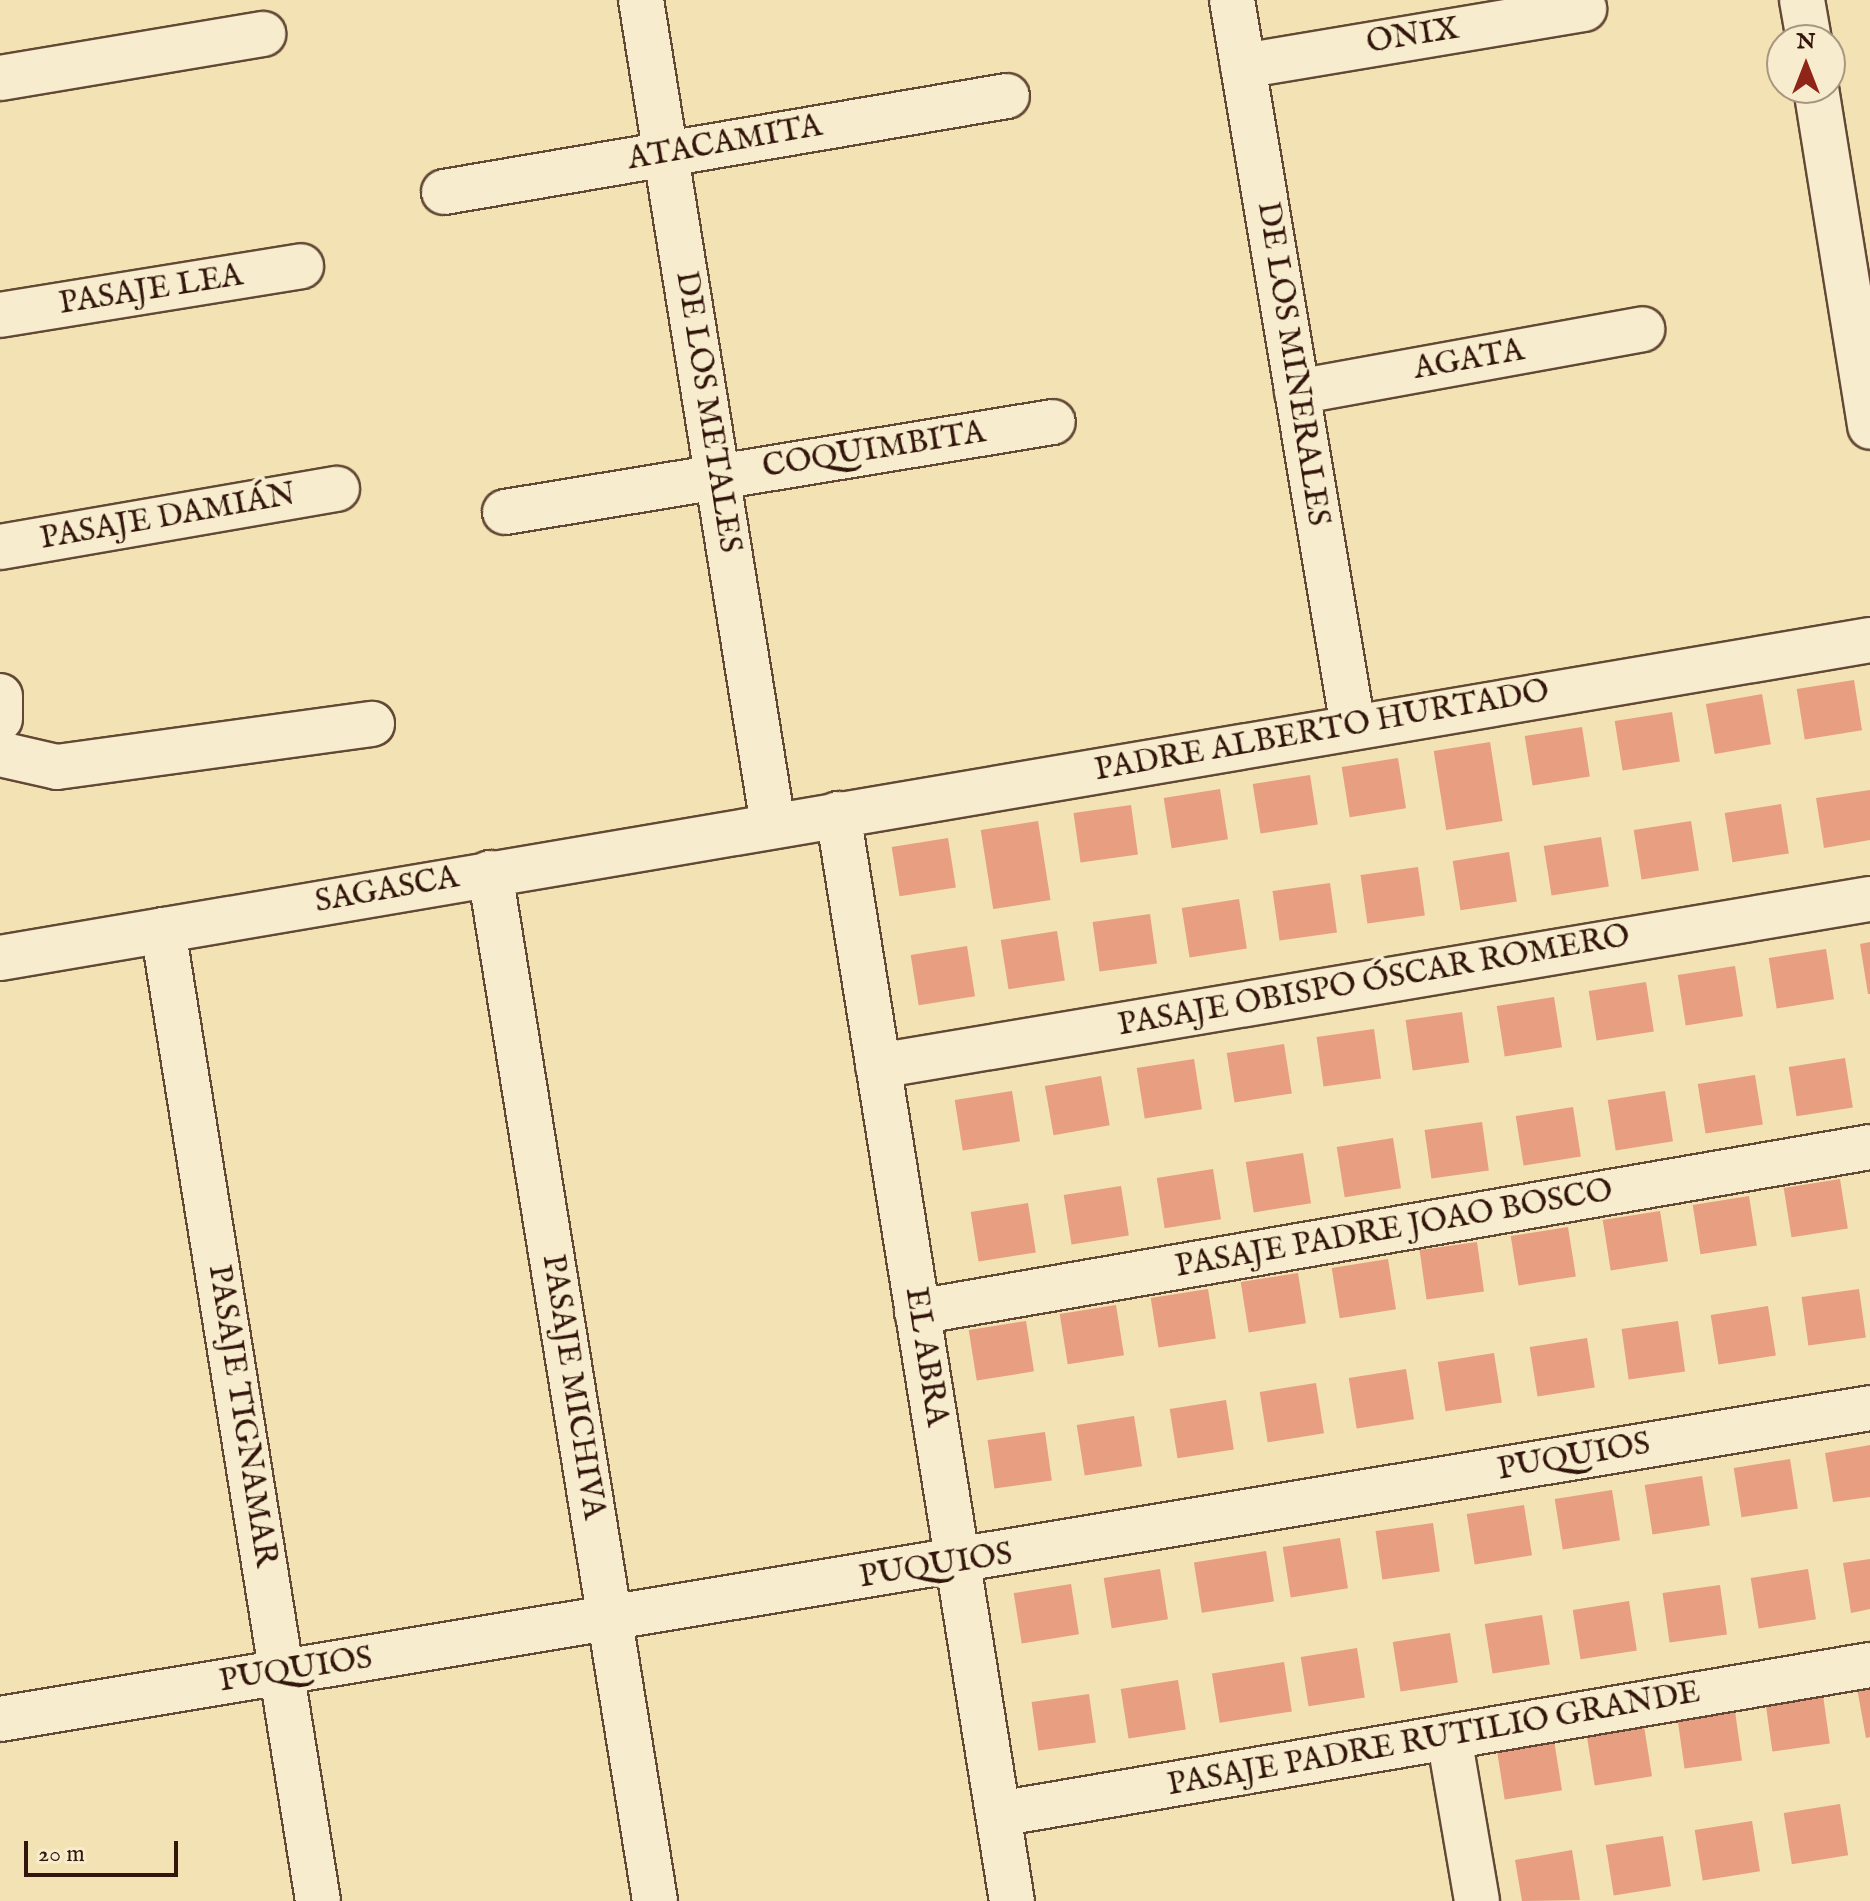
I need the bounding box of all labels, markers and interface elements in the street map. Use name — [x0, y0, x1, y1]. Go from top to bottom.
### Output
street label: ONIX — [1364, 11, 1462, 63]
north arrow — [1766, 24, 1846, 104]
text: N — [1796, 28, 1816, 56]
street label: ATACAMITA — [625, 108, 825, 180]
street label: DE LOS MINERALES — [1247, 199, 1337, 529]
street label: PASAJE LEA — [56, 258, 246, 324]
street label: DE LOS METALES — [666, 268, 748, 556]
street label: AGATA — [1411, 332, 1527, 390]
street label: COQUIMBITA — [760, 414, 988, 488]
street label: PASAJE DAMIÁN — [37, 477, 299, 559]
street label: PADRE ALBERTO HURTADO — [1092, 673, 1552, 791]
street label: SAGASCA — [312, 859, 462, 923]
street label: PASAJE OBISPO ÓSCAR ROMERO — [1115, 918, 1633, 1046]
street label: PASAJE PADRE JOAO BOSCO — [1172, 1173, 1616, 1287]
street label: PASAJE MICHIVA — [532, 1252, 612, 1522]
street label: PASAJE TIGNAMAR — [198, 1262, 284, 1570]
street label: EL ABRA — [895, 1285, 955, 1429]
street label: PUQUIOS — [1495, 1426, 1653, 1490]
street label: PUQUIOS — [857, 1536, 1015, 1598]
street label: PUQUIOS — [217, 1640, 375, 1702]
street label: PASAJE PADRE RUTILIO GRANDE — [1165, 1674, 1703, 1806]
scale bar — [28, 1825, 182, 1875]
text: 20 m — [38, 1839, 85, 1870]

